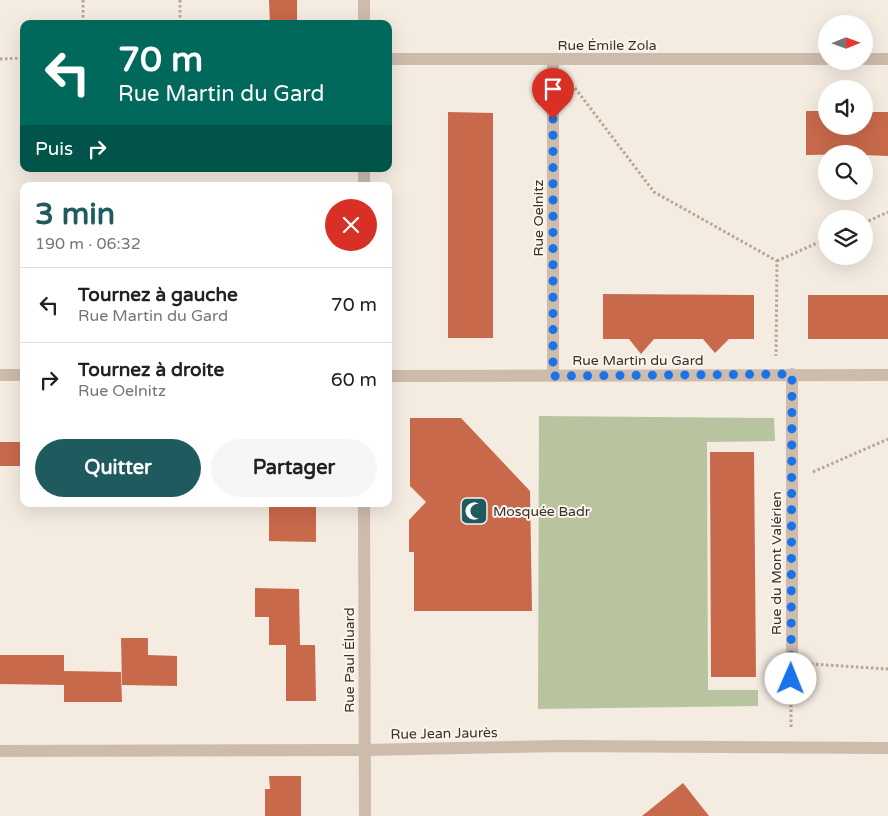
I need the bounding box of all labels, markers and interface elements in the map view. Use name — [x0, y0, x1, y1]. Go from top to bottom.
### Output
north arrow — [818, 15, 872, 70]
map controls — [818, 15, 873, 265]
street label: Rue Émile Zola — [557, 37, 657, 54]
text: 70 m — [118, 39, 203, 81]
icon: left — [35, 40, 100, 105]
pin — [532, 68, 574, 119]
icon: arrive — [539, 75, 567, 103]
button: sound — [818, 80, 873, 135]
text: Rue Martin du Gard — [118, 81, 324, 107]
icon: right — [83, 135, 111, 163]
text: Puis — [35, 138, 73, 160]
button: search — [818, 145, 873, 200]
street label: Rue Oelnitz — [530, 180, 547, 256]
text: 3 min — [35, 196, 115, 233]
button: close — [325, 199, 377, 251]
button: layers — [818, 210, 873, 265]
text: 190 m · 06:32 — [35, 234, 141, 254]
text: Tournez à gauche — [78, 284, 238, 306]
icon: left — [35, 291, 63, 319]
text: 70 m — [331, 294, 377, 316]
text: Rue Martin du Gard — [78, 306, 228, 326]
street label: Rue Martin du Gard — [572, 352, 704, 369]
text: Tournez à droite — [78, 359, 224, 381]
icon: right — [35, 366, 63, 394]
text: 60 m — [331, 369, 377, 391]
text: Rue Oelnitz — [78, 381, 166, 401]
button: Quitter — [35, 439, 201, 497]
button: Partager — [211, 439, 377, 497]
street label: Rue du Mont Valérien — [768, 491, 785, 635]
mosque icon: Mosquée Badr — [459, 496, 489, 526]
place label: Mosquée Badr — [493, 503, 591, 520]
street label: Rue Paul Éluard — [341, 607, 358, 713]
position arrow — [764, 652, 816, 704]
street label: Rue Jean Jaurès — [390, 724, 498, 743]

